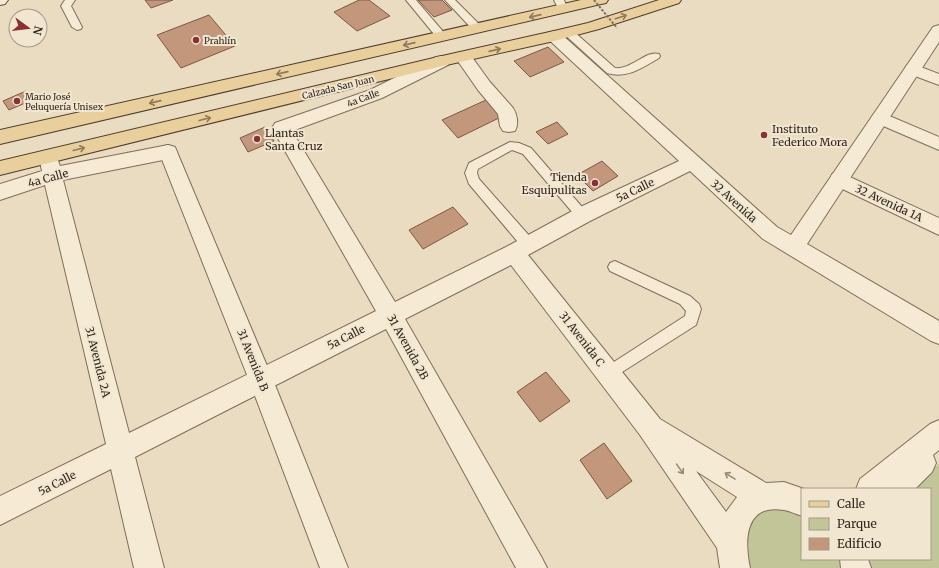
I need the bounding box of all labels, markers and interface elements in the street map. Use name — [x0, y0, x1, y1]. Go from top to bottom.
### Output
north arrow — [8, 8, 48, 48]
one-way arrow — [529, 12, 542, 20]
one-way arrow — [614, 13, 627, 20]
text: N — [30, 25, 46, 37]
marker: Prahlín — [191, 35, 201, 45]
place label: Prahlín — [204, 35, 236, 46]
one-way arrow — [402, 41, 415, 49]
one-way arrow — [488, 45, 501, 53]
one-way arrow — [276, 70, 289, 77]
street label: Calzada San Juan — [301, 73, 375, 101]
street label: 4a Calle — [345, 87, 381, 109]
place label: Mario José Peluquería Unisex — [25, 91, 104, 112]
marker: Mario José Peluquería Unisex — [12, 96, 22, 106]
one-way arrow — [149, 98, 162, 106]
one-way arrow — [198, 114, 211, 122]
place label: Instituto Federico Mora — [772, 122, 848, 149]
place label: Llantas Santa Cruz — [265, 126, 322, 153]
marker: Instituto Federico Mora — [759, 130, 769, 140]
marker: Llantas Santa Cruz — [252, 134, 262, 144]
one-way arrow — [72, 145, 85, 153]
street label: 4a Calle — [26, 166, 70, 190]
place label: Tienda Esquipulitas — [522, 170, 587, 197]
street label: 5a Calle — [614, 175, 657, 205]
street label: 32 Avenida — [708, 177, 760, 225]
marker: Tienda Esquipulitas — [590, 178, 600, 188]
street label: 32 Avenida 1A — [853, 181, 925, 225]
street label: 31 Avenida C — [556, 309, 608, 369]
street label: 31 Avenida 2B — [384, 312, 432, 383]
street label: 5a Calle — [325, 321, 368, 352]
street label: 31 Avenida 2A — [82, 325, 114, 399]
street label: 31 Avenida B — [234, 327, 272, 394]
one-way arrow — [675, 463, 684, 474]
street label: 5a Calle — [36, 467, 79, 498]
one-way arrow — [724, 472, 736, 480]
legend — [801, 488, 931, 560]
text: Calle — [837, 496, 865, 511]
text: Parque — [837, 516, 877, 531]
text: Edificio — [837, 536, 881, 551]

